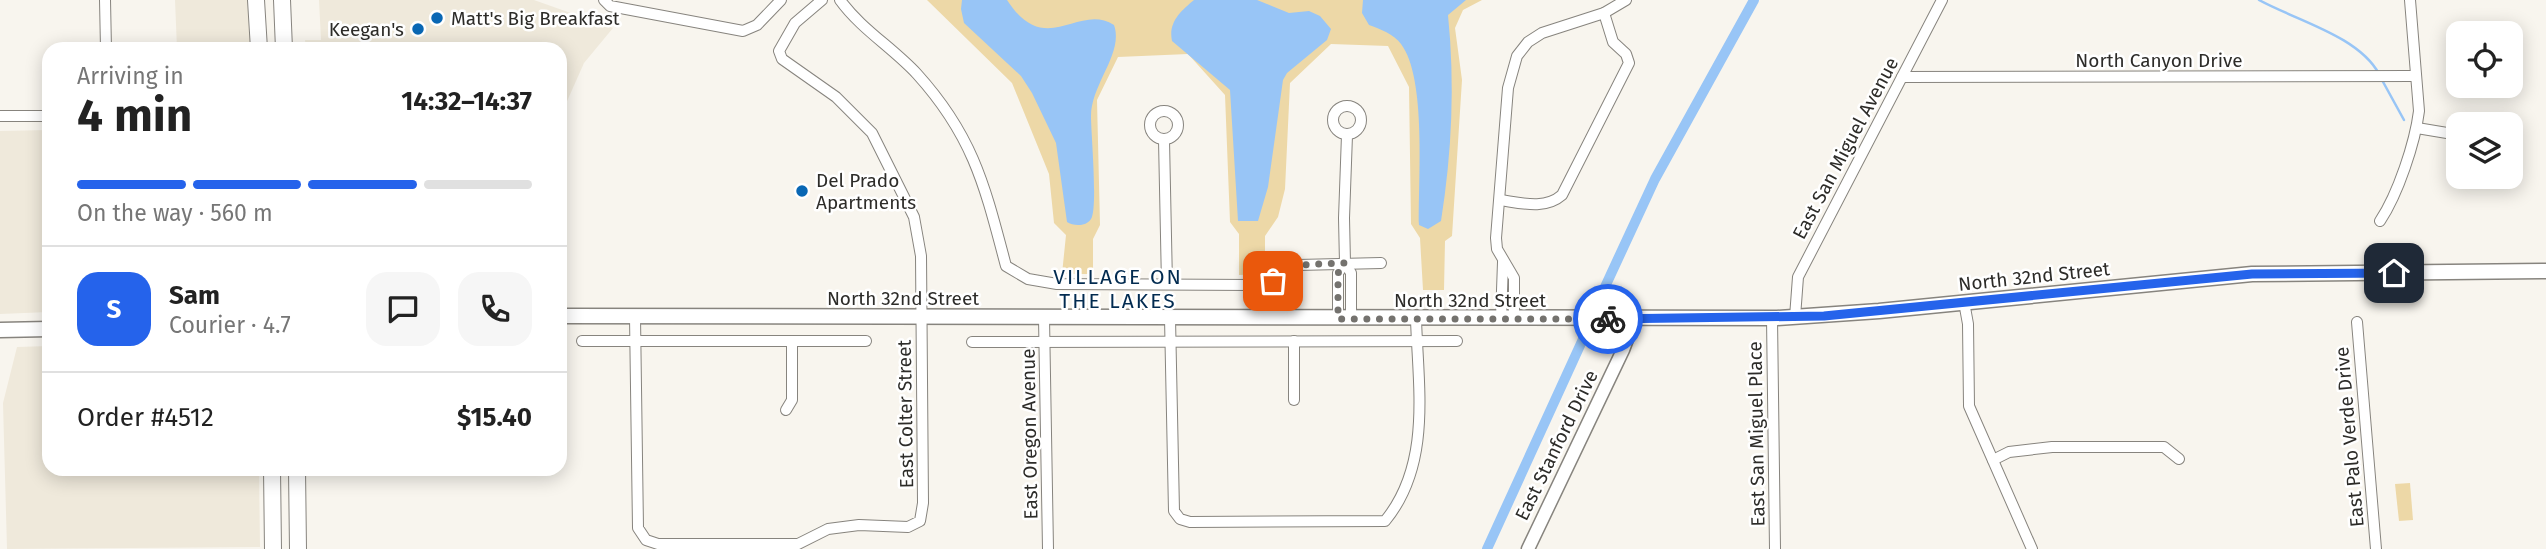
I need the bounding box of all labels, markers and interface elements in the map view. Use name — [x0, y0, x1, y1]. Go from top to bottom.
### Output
place label: Matt's Big Breakfast — [451, 7, 620, 30]
marker: Matt's Big Breakfast — [429, 10, 445, 26]
place label: Keegan's — [329, 18, 404, 41]
marker: Keegan's — [410, 21, 426, 37]
map controls — [2446, 21, 2523, 189]
button: locate — [2446, 21, 2523, 98]
street label: North Canyon Drive — [2075, 49, 2243, 72]
street label: East San Miguel Avenue — [1788, 53, 1903, 243]
text: Arriving in — [77, 62, 184, 90]
text: 14:32–14:37 — [401, 86, 532, 117]
text: 4 min — [77, 88, 192, 143]
button: layers — [2446, 112, 2523, 189]
place label: Del Prado Apartments — [816, 169, 916, 214]
marker: Del Prado Apartments — [794, 183, 810, 199]
text: On the way · 560 m — [77, 199, 273, 227]
pin — [2364, 243, 2424, 303]
pin — [1243, 251, 1303, 311]
icon: home — [2375, 254, 2413, 292]
street label: North 32nd Street — [1957, 257, 2111, 296]
icon: bag — [1254, 262, 1292, 300]
district label: VILLAGE ON THE LAKES — [1053, 264, 1183, 314]
button: chat — [366, 272, 440, 346]
button: phone — [458, 272, 532, 346]
text: Sam — [169, 280, 220, 311]
courier — [1573, 284, 1643, 354]
street label: North 32nd Street — [827, 287, 979, 310]
street label: North 32nd Street — [1394, 289, 1546, 312]
text: S — [107, 294, 121, 325]
icon: bike — [1589, 300, 1627, 338]
text: Courier · 4.7 — [169, 311, 291, 339]
street label: East Colter Street — [893, 339, 918, 488]
street label: East San Miguel Place — [1743, 341, 1770, 527]
street label: East Palo Verde Drive — [2330, 346, 2369, 528]
street label: East Oregon Avenue — [1017, 348, 1042, 520]
street label: East Stanford Drive — [1510, 366, 1603, 524]
text: Order #4512 — [77, 402, 214, 433]
text: $15.40 — [457, 402, 532, 433]

